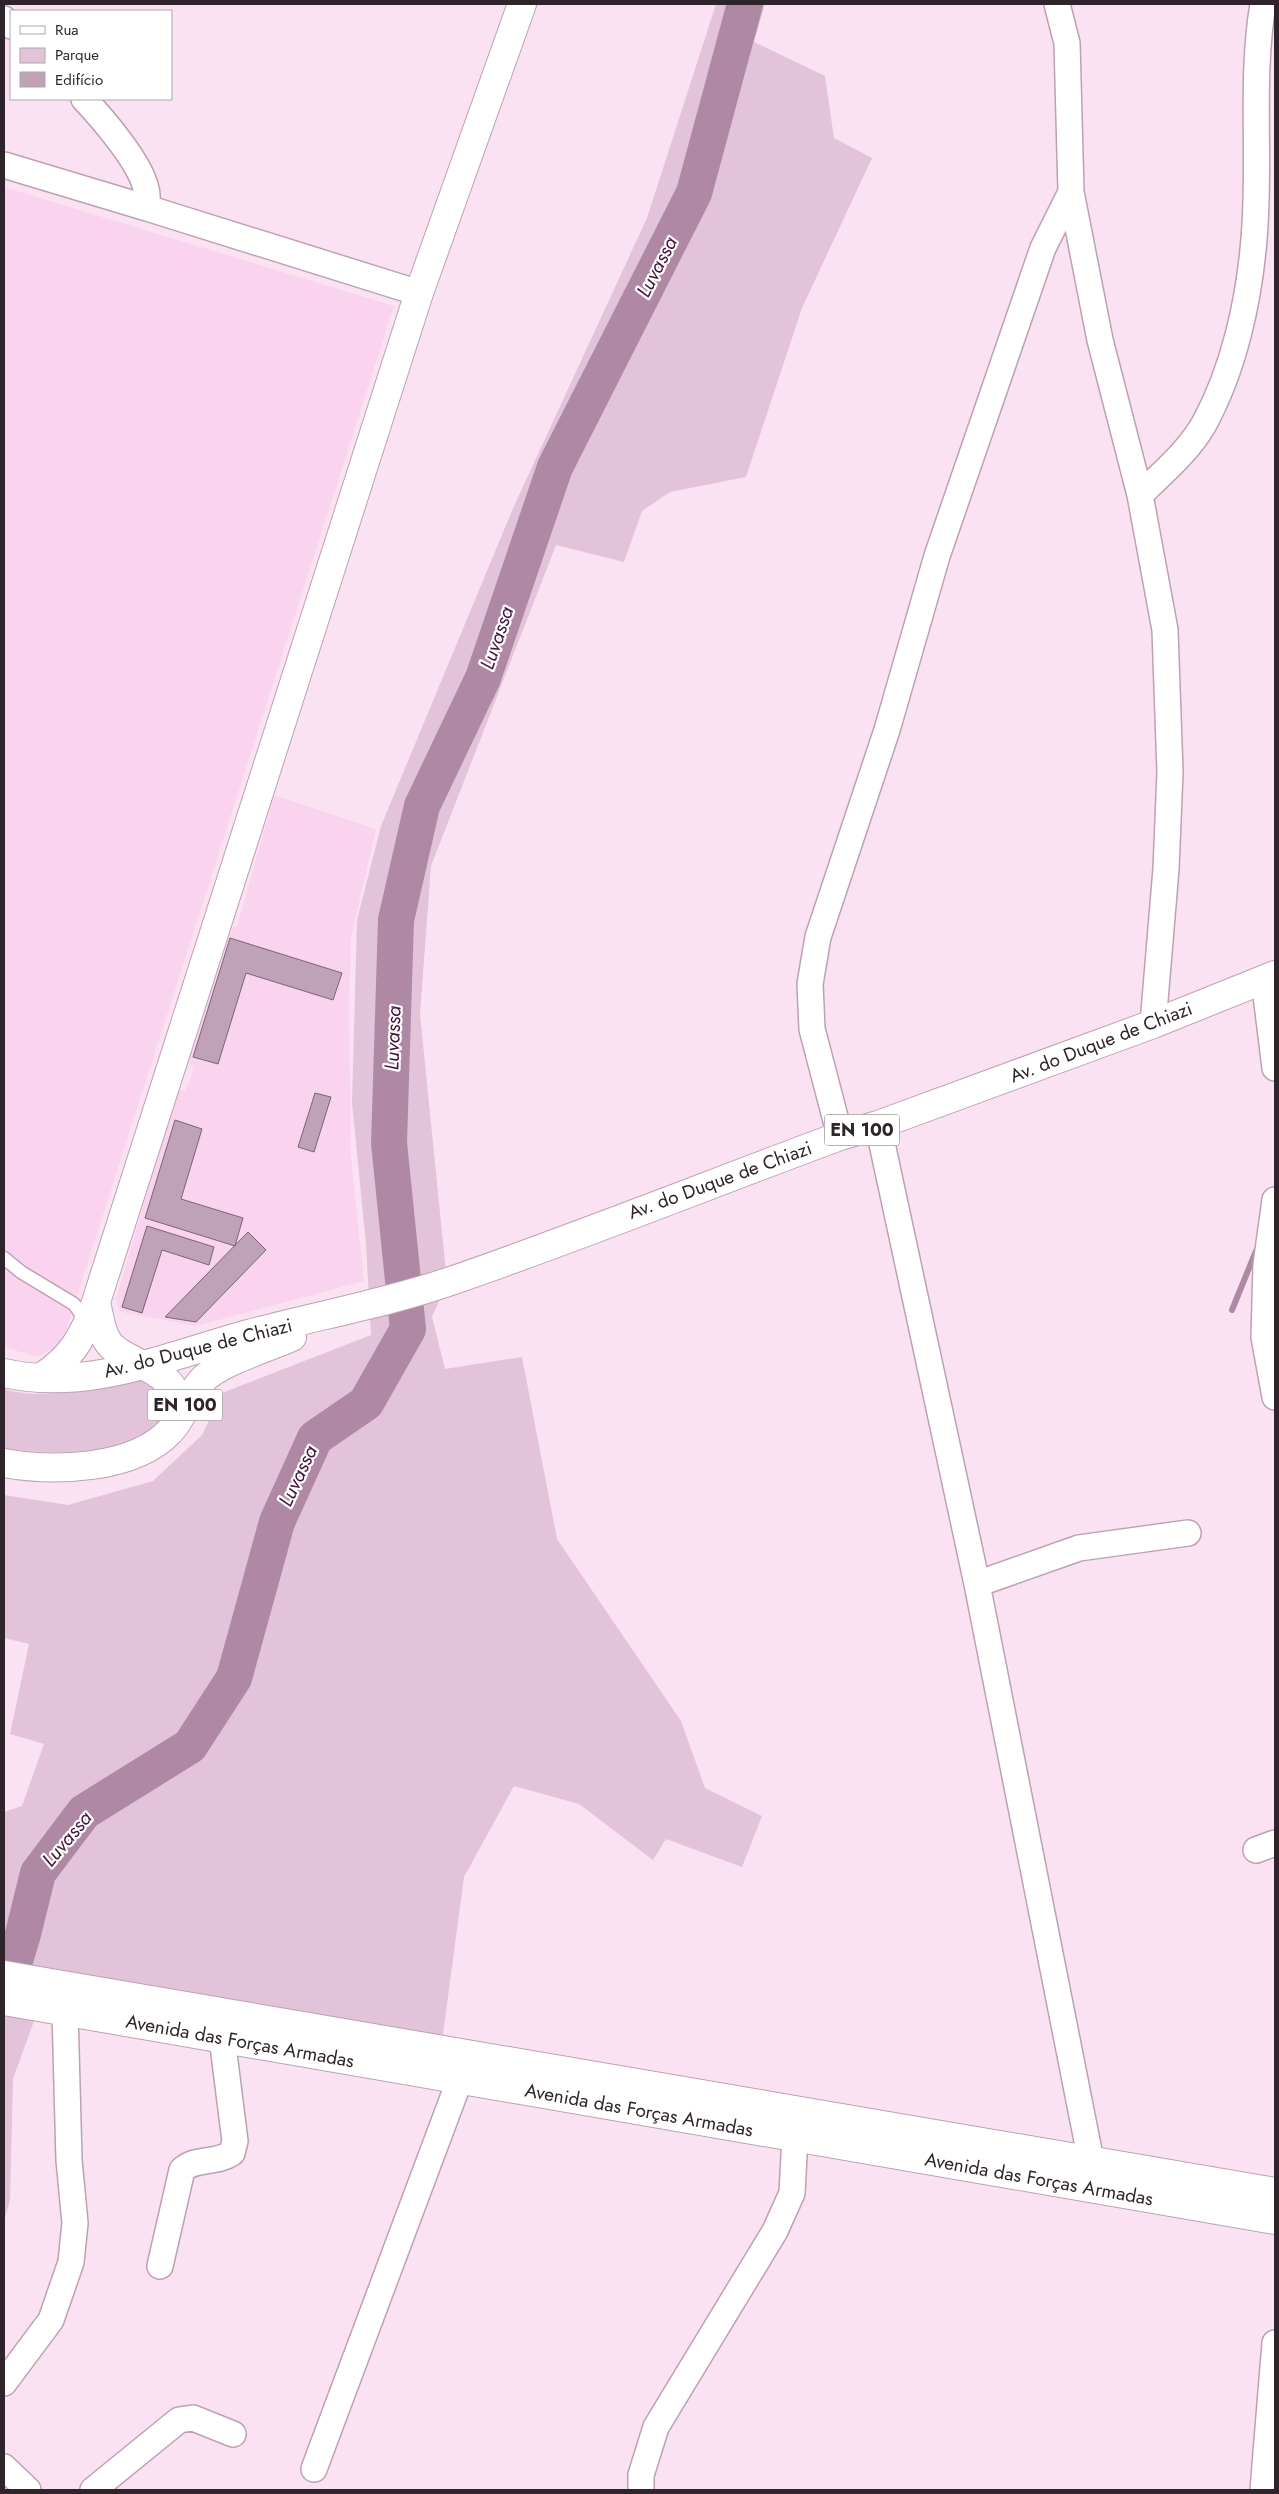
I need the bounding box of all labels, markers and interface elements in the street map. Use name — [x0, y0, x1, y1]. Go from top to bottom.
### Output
legend — [10, 10, 172, 100]
text: Rua — [55, 19, 79, 41]
text: Parque — [55, 44, 99, 66]
text: Edifício — [55, 69, 103, 91]
water label: Luvassa — [629, 232, 685, 302]
water label: Luvassa — [473, 603, 521, 673]
street label: Av. do Duque de Chiazi — [1006, 995, 1196, 1089]
water label: Luvassa — [377, 1005, 409, 1071]
road number: EN 100 — [824, 1114, 900, 1146]
street label: Av. do Duque de Chiazi — [625, 1134, 815, 1226]
street label: Av. do Duque de Chiazi — [101, 1312, 295, 1384]
road number: EN 100 — [148, 1390, 222, 1420]
water label: Luvassa — [271, 1440, 325, 1512]
water label: Luvassa — [35, 1805, 99, 1873]
street label: Avenida das Forças Armadas — [124, 2008, 356, 2074]
street label: Avenida das Forças Armadas — [523, 2077, 755, 2143]
street label: Avenida das Forças Armadas — [923, 2146, 1155, 2212]

